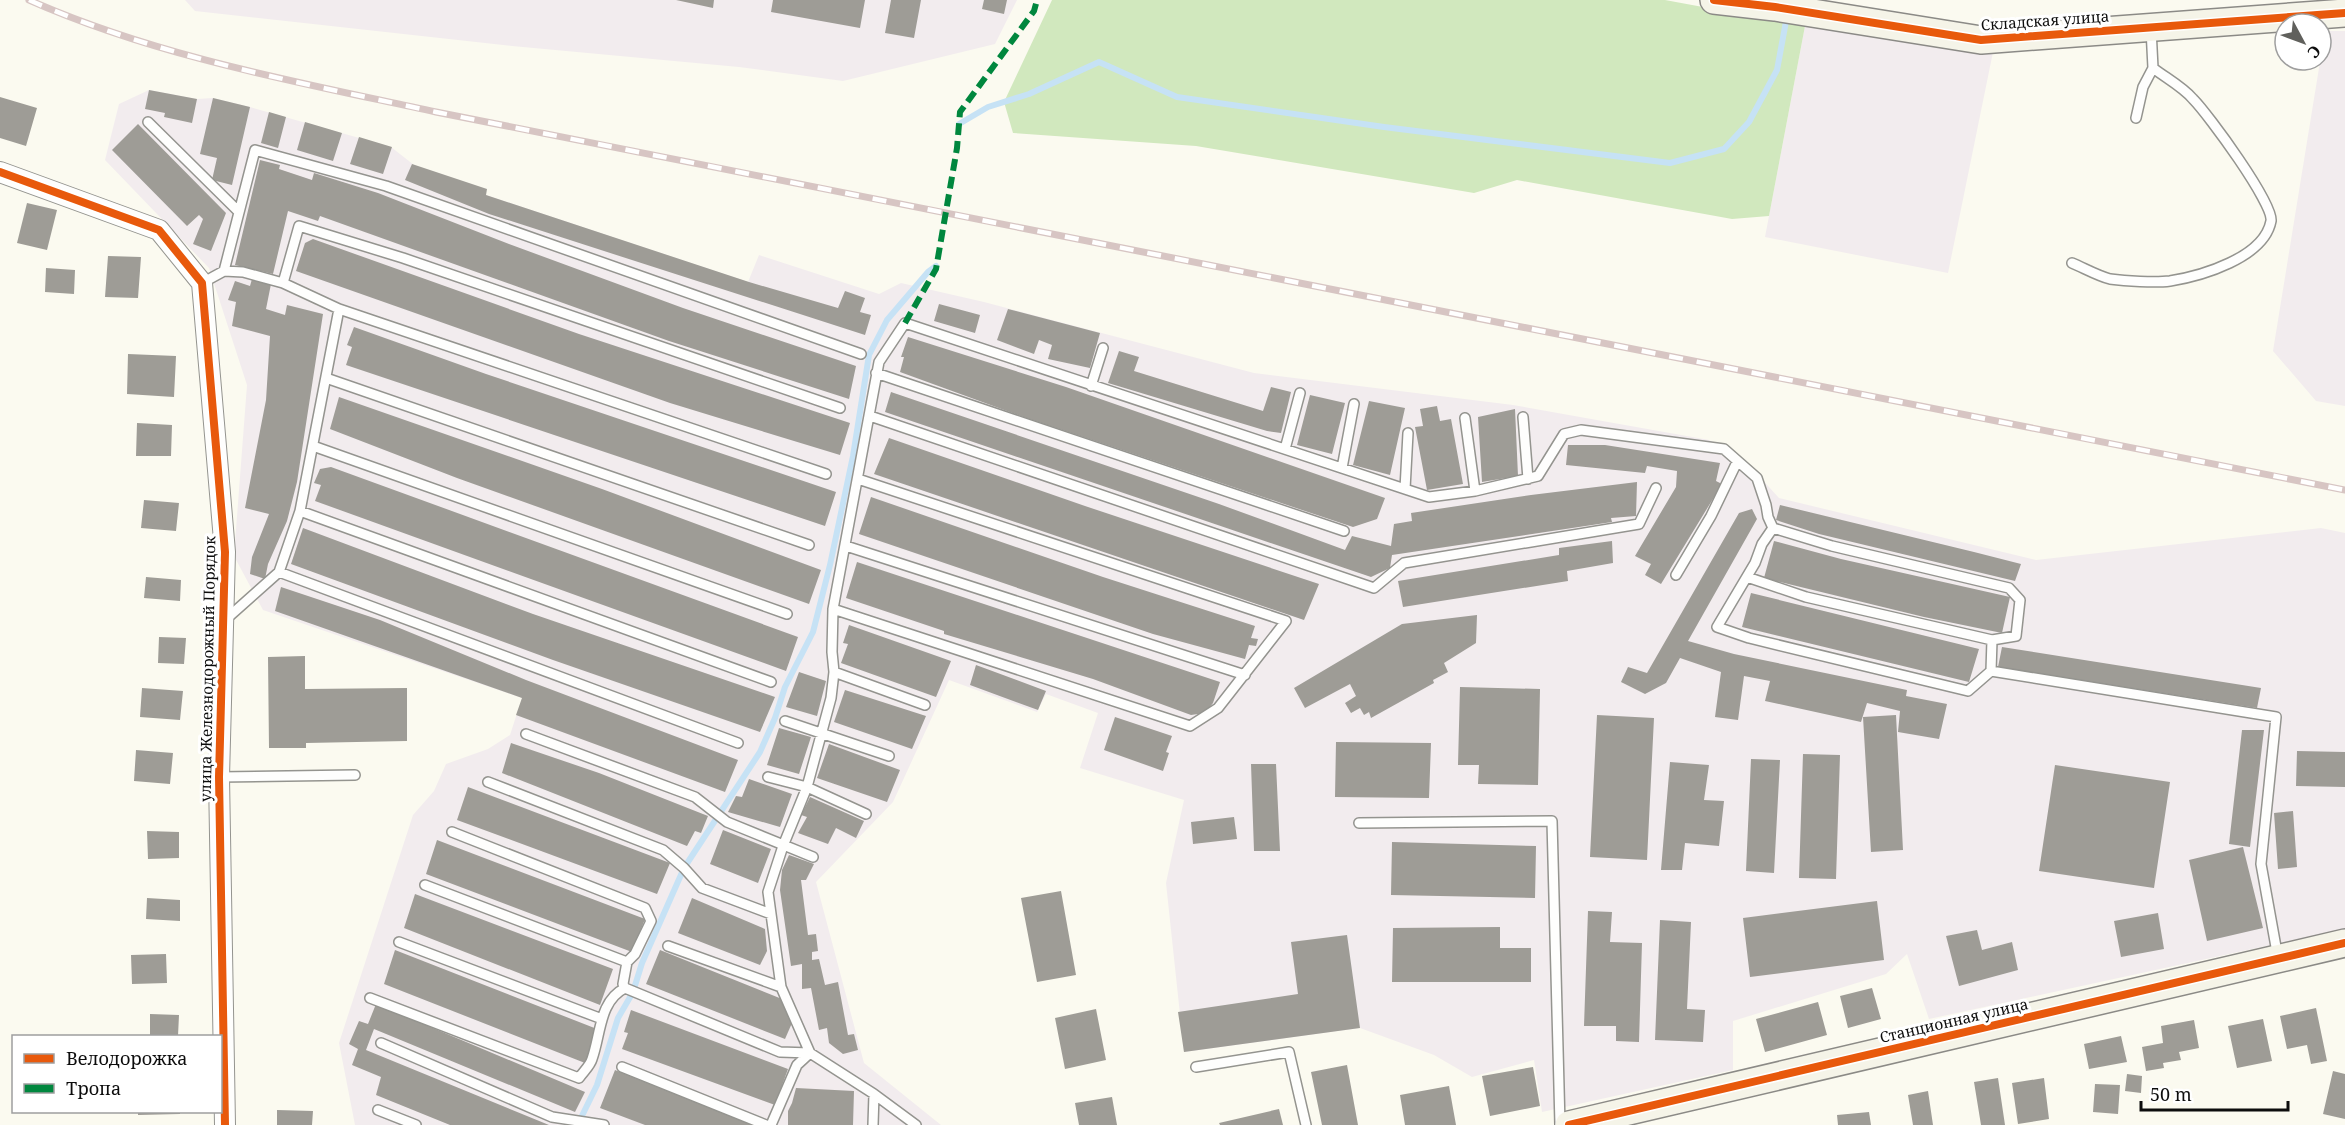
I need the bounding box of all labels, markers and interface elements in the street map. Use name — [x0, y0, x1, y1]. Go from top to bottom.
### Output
street label: Складская улица — [1980, 6, 2110, 34]
north arrow — [2273, 12, 2333, 72]
text: С — [2303, 41, 2326, 63]
street label: улица Железнодорожный Порядок — [195, 536, 219, 802]
street label: Станционная улица — [1878, 993, 2030, 1047]
legend — [12, 1035, 222, 1113]
text: Велодорожка — [66, 1046, 188, 1070]
scale bar — [2141, 1074, 2288, 1112]
text: Тропа — [66, 1076, 121, 1100]
text: 50 m — [2150, 1082, 2192, 1106]

